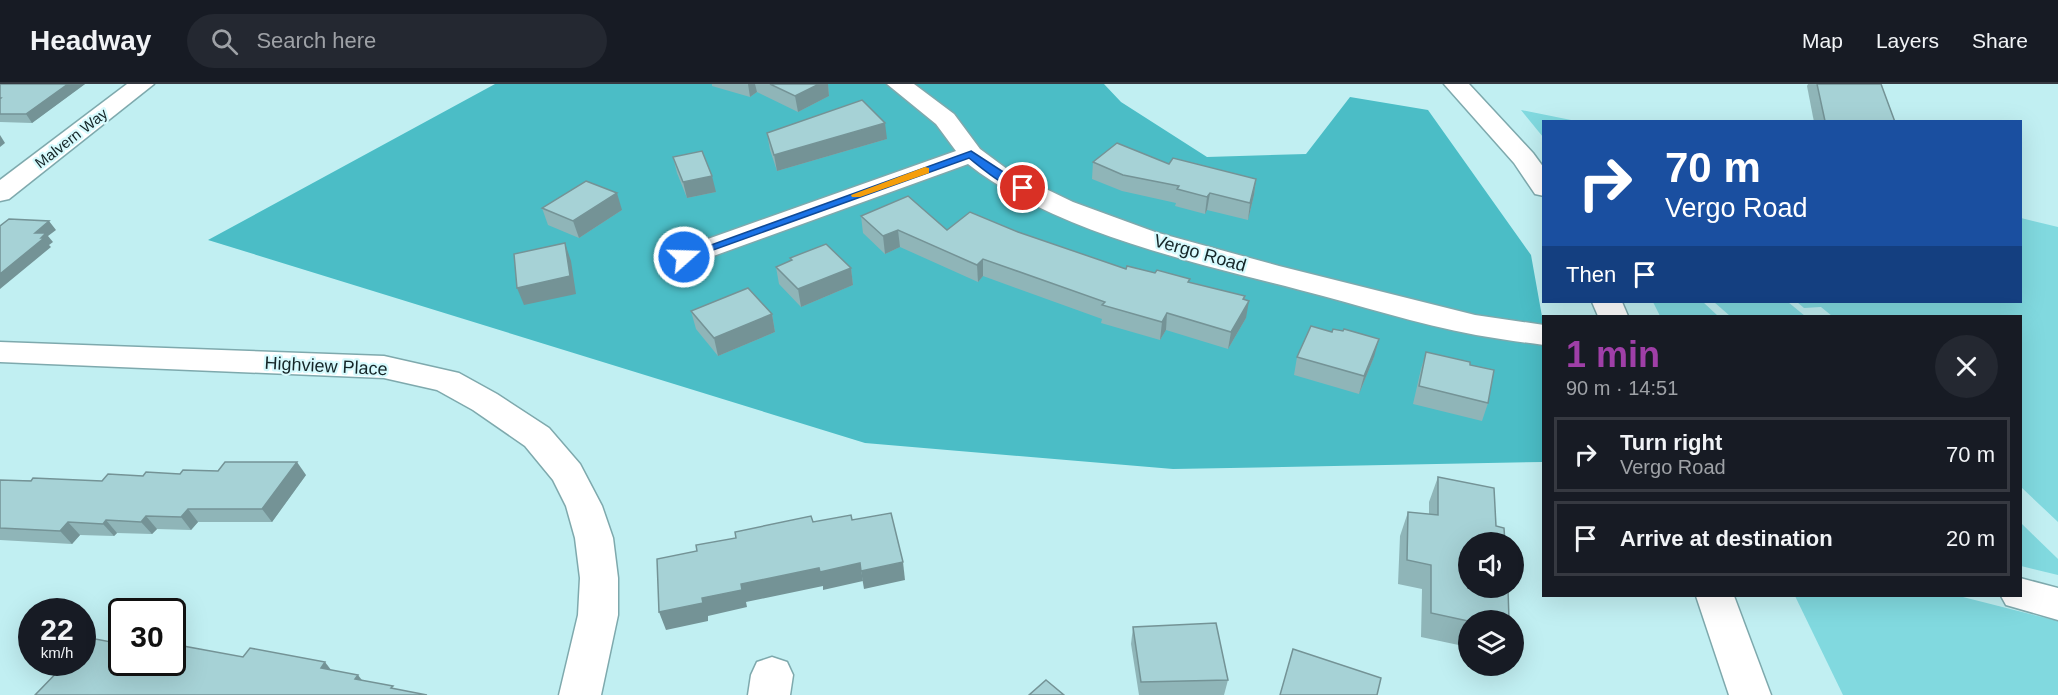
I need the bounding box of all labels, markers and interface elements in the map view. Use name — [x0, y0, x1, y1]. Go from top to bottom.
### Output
search box — [187, 14, 607, 68]
text: Headway — [30, 25, 151, 56]
icon: search — [208, 25, 241, 58]
text: Search here — [256, 28, 376, 53]
text: Map — [1802, 29, 1843, 52]
text: Layers — [1876, 29, 1939, 52]
text: Share — [1972, 29, 2028, 52]
street label: Malvern Way — [32, 104, 111, 171]
icon: right — [1566, 144, 1644, 222]
text: 70 m — [1665, 144, 1761, 191]
pin — [997, 162, 1048, 213]
icon: arrive — [1006, 171, 1039, 204]
text: Vergo Road — [1665, 193, 1808, 223]
position arrow — [652, 225, 716, 289]
street label: Vergo Road — [1152, 230, 1248, 276]
icon: arrive — [1628, 258, 1661, 291]
text: Then — [1566, 262, 1616, 287]
text: 1 min — [1566, 334, 1660, 375]
button: close — [1935, 335, 1998, 398]
street label: Highview Place — [264, 353, 388, 379]
text: 90 m · 14:51 — [1566, 377, 1678, 399]
text: Turn right — [1620, 430, 1722, 455]
icon: right — [1569, 438, 1602, 471]
text: 70 m — [1946, 442, 1995, 467]
text: Vergo Road — [1620, 456, 1726, 478]
icon: arrive — [1569, 522, 1602, 555]
text: Arrive at destination — [1620, 526, 1833, 551]
text: 20 m — [1946, 526, 1995, 551]
map controls — [1458, 532, 1524, 676]
button: sound — [1458, 532, 1524, 598]
speed limit sign: 30 — [108, 598, 186, 676]
button: layers — [1458, 610, 1524, 676]
text: 22 — [40, 613, 74, 646]
text: km/h — [41, 644, 73, 661]

